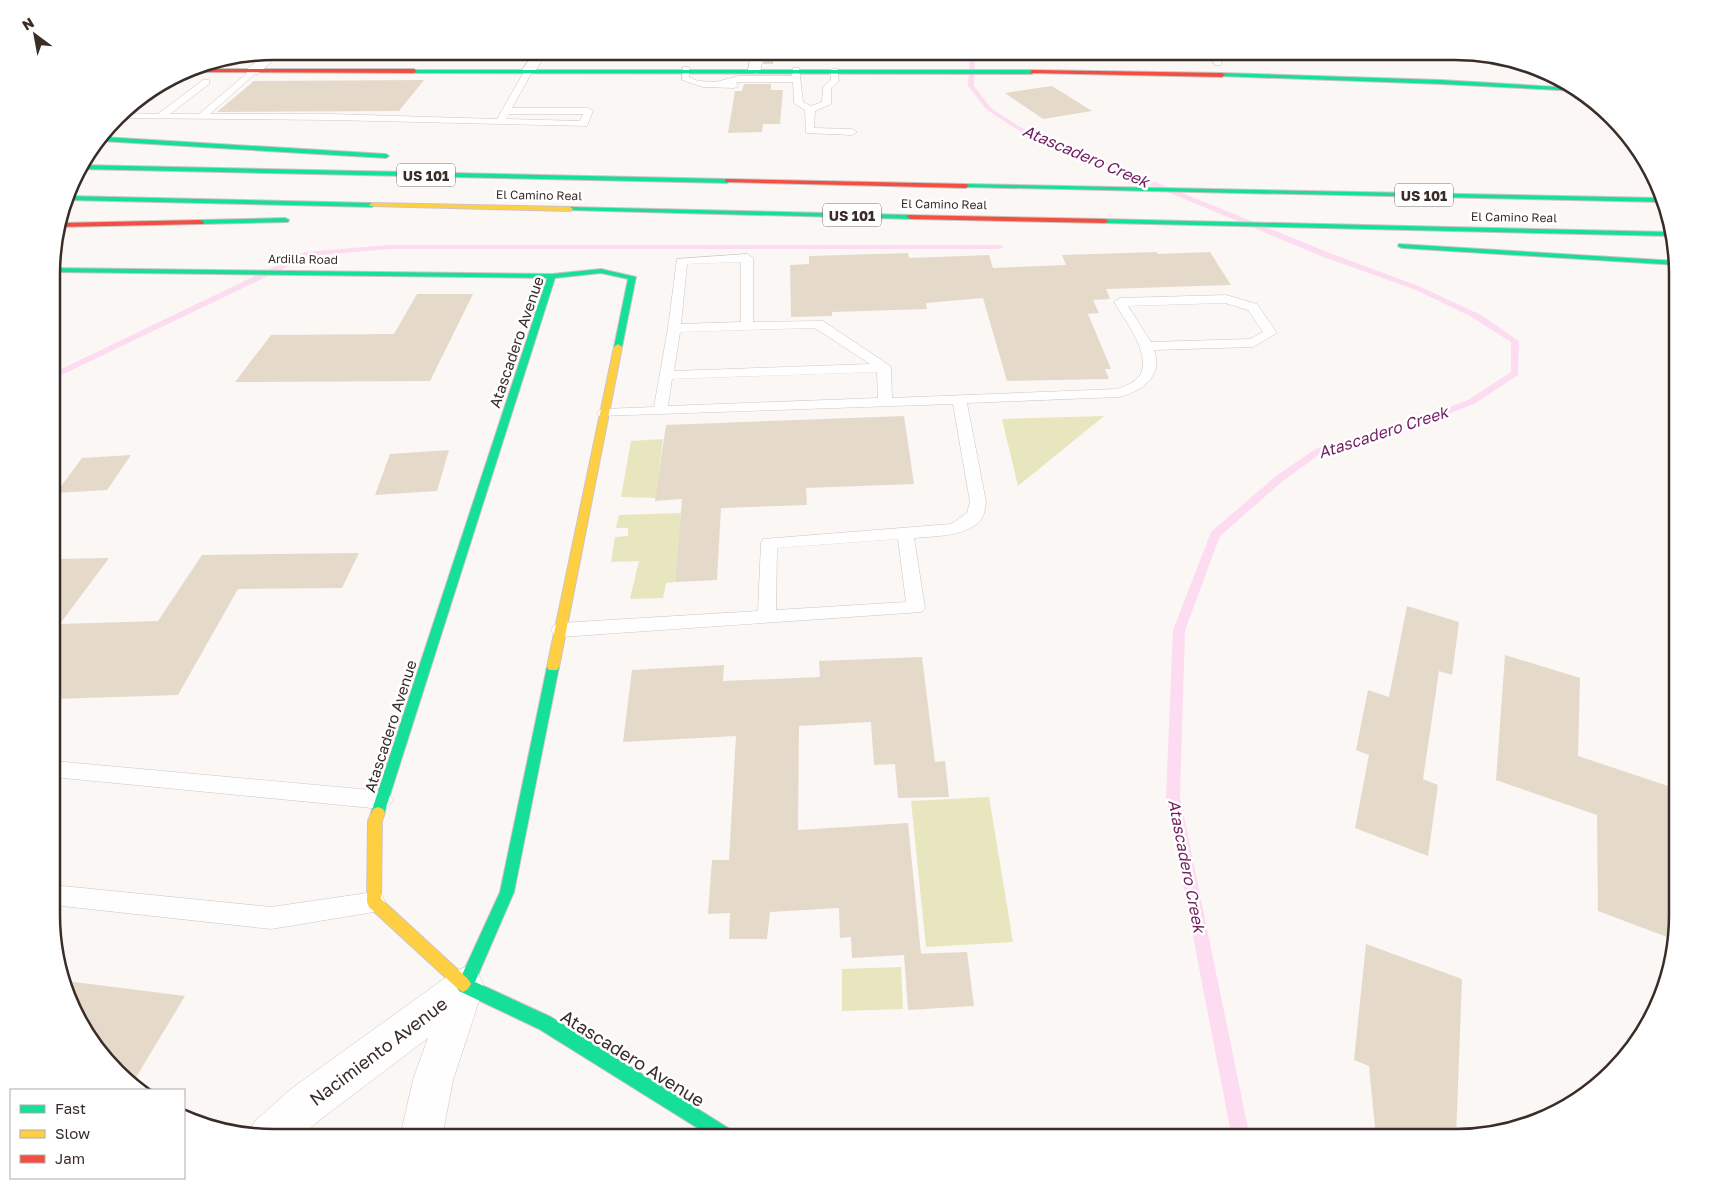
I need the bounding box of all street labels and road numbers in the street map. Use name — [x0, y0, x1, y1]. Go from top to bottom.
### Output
road number: US 101 — [397, 164, 455, 186]
road number: US 101 — [1395, 184, 1453, 206]
street label: El Camino Real — [496, 187, 582, 203]
street label: El Camino Real — [901, 196, 987, 212]
road number: US 101 — [823, 204, 881, 226]
street label: El Camino Real — [1471, 209, 1557, 225]
street label: Ardilla Road — [268, 251, 338, 267]
street label: Atascadero Avenue — [485, 274, 547, 410]
street label: Atascadero Avenue — [360, 657, 420, 794]
street label: Nacimiento Avenue — [305, 992, 451, 1110]
street label: Atascadero Avenue — [557, 1005, 709, 1111]

